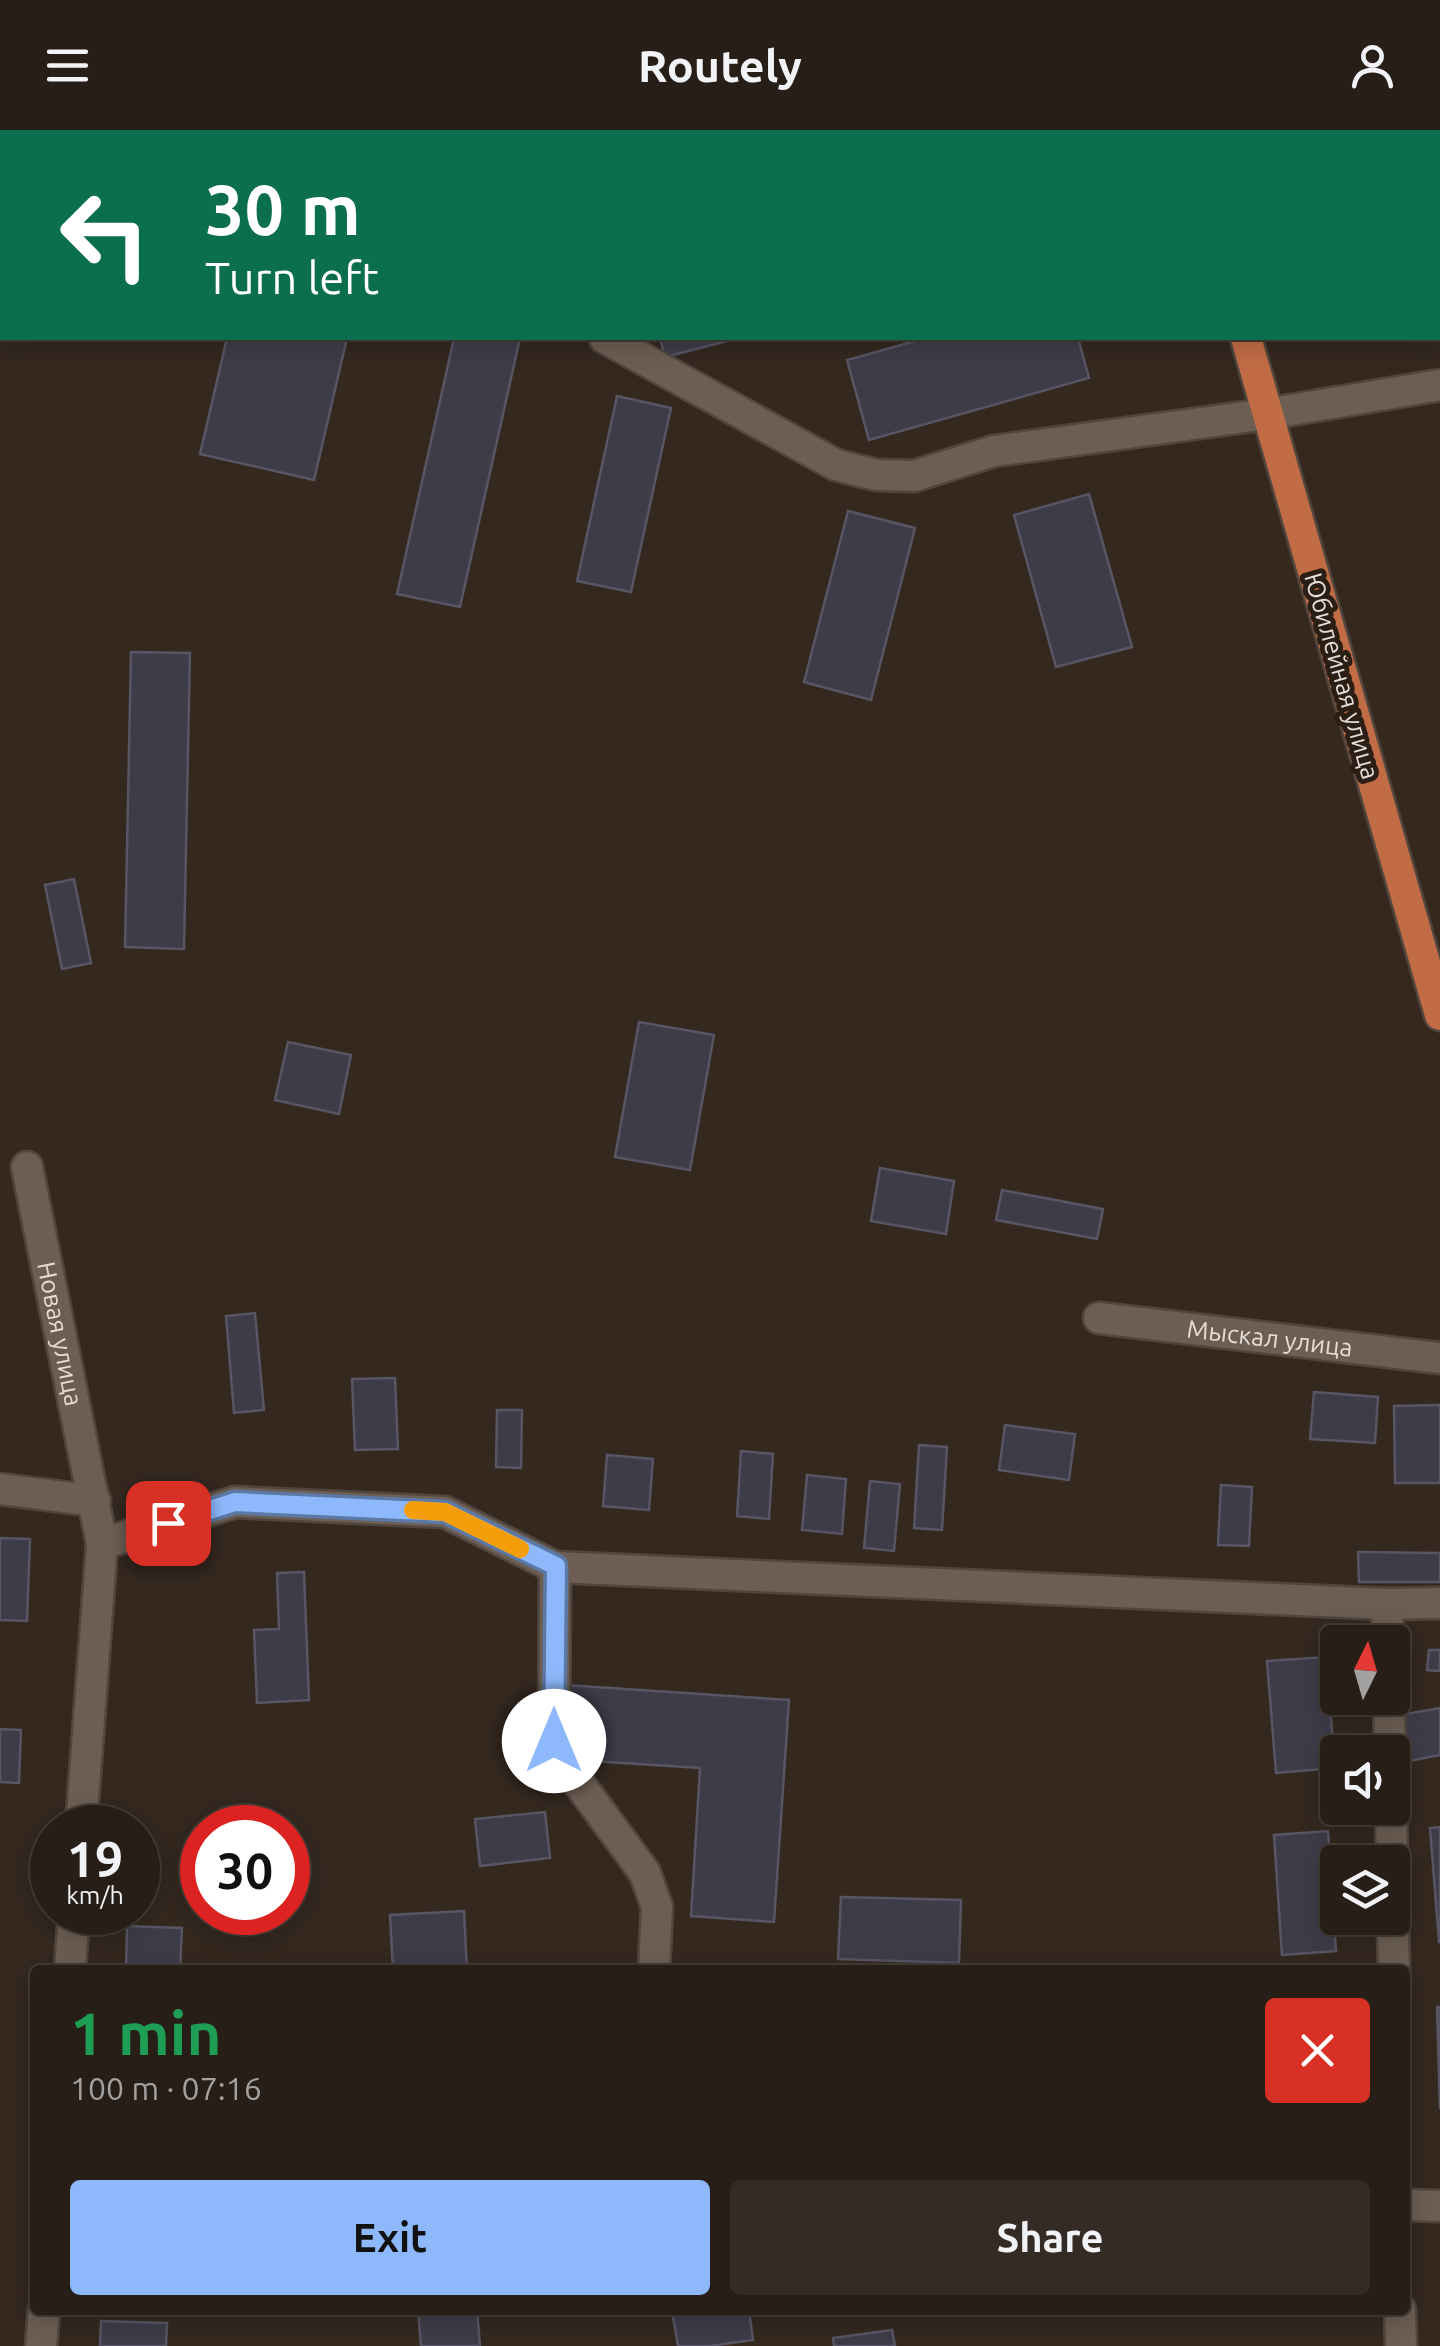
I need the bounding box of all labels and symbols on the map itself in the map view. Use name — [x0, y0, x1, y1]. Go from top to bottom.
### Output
street label: Юбилейная улица — [1299, 570, 1385, 782]
street label: Новая улица — [32, 1259, 88, 1408]
street label: Мыскал улица — [1185, 1314, 1354, 1362]
pin — [126, 1481, 211, 1566]
north arrow — [1320, 1625, 1410, 1715]
position arrow — [502, 1689, 606, 1793]
speed limit sign: 30 — [180, 1805, 310, 1935]

